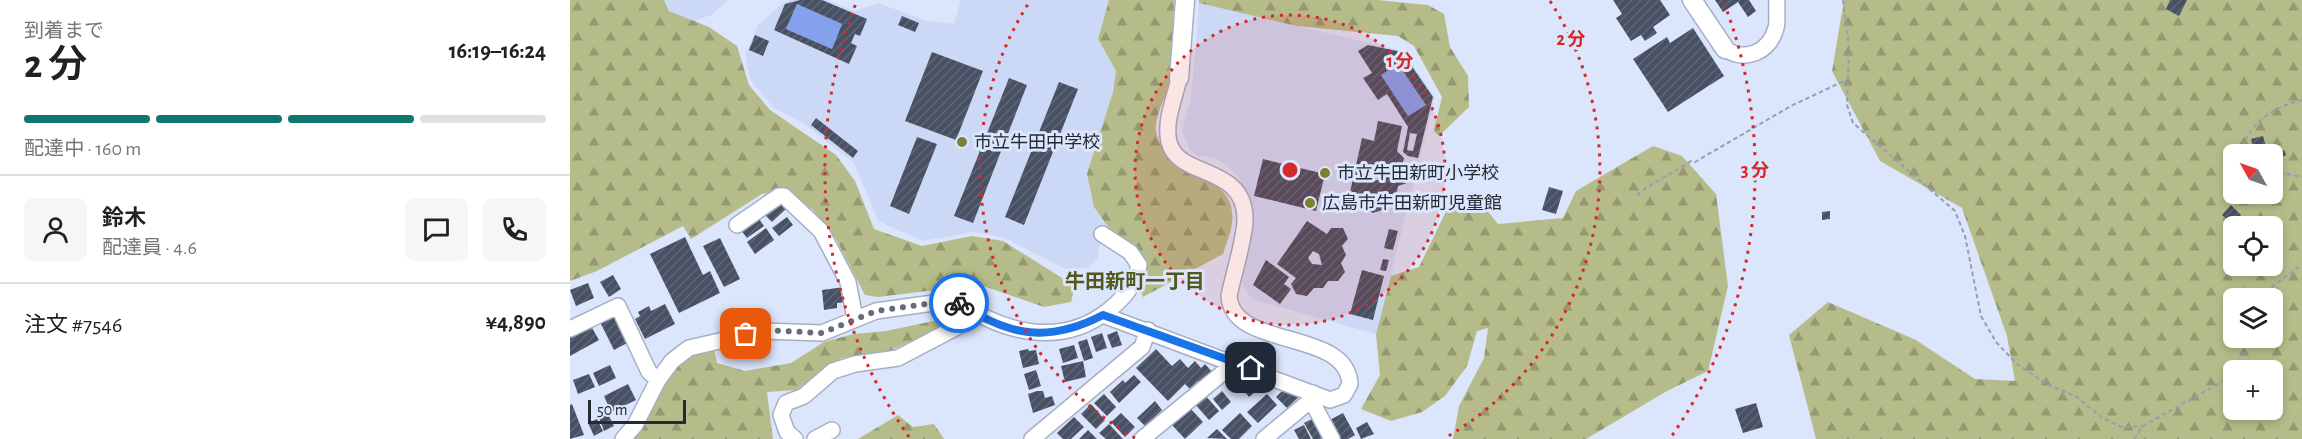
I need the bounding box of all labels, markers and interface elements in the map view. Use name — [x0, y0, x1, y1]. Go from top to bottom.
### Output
text: 到着まで — [24, 21, 104, 41]
text: 2 分 — [1556, 29, 1586, 49]
text: 16:19–16:24 — [449, 40, 546, 62]
text: 2 分 — [24, 46, 87, 85]
text: 1 分 — [1386, 51, 1414, 71]
place label: 市立牛田中学校 — [974, 132, 1100, 152]
marker: 市立牛田中学校 — [955, 135, 969, 149]
text: 配達中 · 160 m — [24, 139, 141, 159]
north arrow — [2223, 144, 2283, 204]
map controls — [2223, 144, 2283, 420]
centre of rings — [1280, 160, 1300, 180]
text: 3 分 — [1741, 160, 1769, 180]
place label: 市立牛田新町小学校 — [1337, 163, 1499, 183]
marker: 市立牛田新町小学校 — [1318, 166, 1332, 180]
place label: 広島市牛田新町児童館 — [1322, 193, 1502, 213]
marker: 広島市牛田新町児童館 — [1303, 196, 1317, 210]
button: person — [24, 198, 87, 261]
button: chat — [405, 198, 468, 261]
button: phone — [483, 198, 546, 261]
text: 鈴木 — [102, 207, 146, 229]
button: locate — [2223, 216, 2283, 276]
text: 配達員 · 4.6 — [102, 238, 197, 258]
district label: 牛田新町一丁目 — [1065, 271, 1205, 292]
courier — [929, 273, 989, 333]
icon: bike — [943, 287, 976, 320]
button: layers — [2223, 288, 2283, 348]
pin — [720, 308, 771, 359]
text: ¥4,890 — [485, 311, 546, 333]
text: 注文 #7546 — [24, 314, 122, 336]
icon: bag — [729, 317, 762, 350]
pin — [1225, 342, 1276, 393]
icon: home — [1234, 351, 1267, 384]
button: + — [2223, 360, 2283, 420]
scale bar — [588, 397, 686, 424]
text: 50 m — [597, 402, 628, 418]

